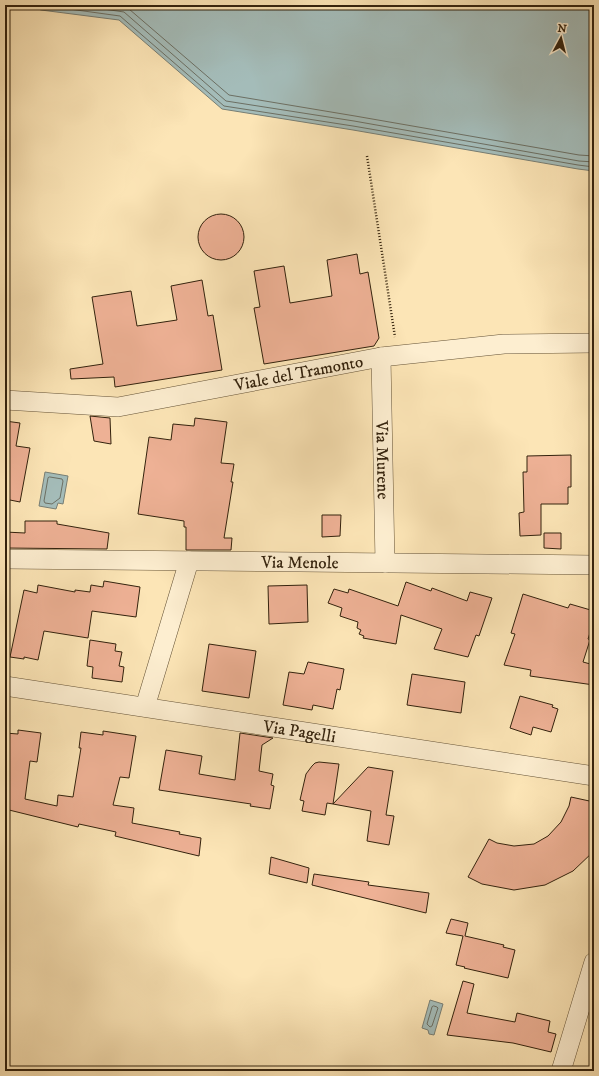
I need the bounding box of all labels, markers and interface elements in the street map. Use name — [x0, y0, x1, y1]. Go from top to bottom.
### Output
north arrow — [541, 18, 581, 58]
text: N — [557, 22, 567, 37]
street label: Viale del Tramonto — [232, 351, 365, 397]
street label: Via Murene — [370, 419, 394, 500]
street label: Via Menole — [260, 552, 339, 574]
street label: Via Pagelli — [261, 715, 337, 748]

